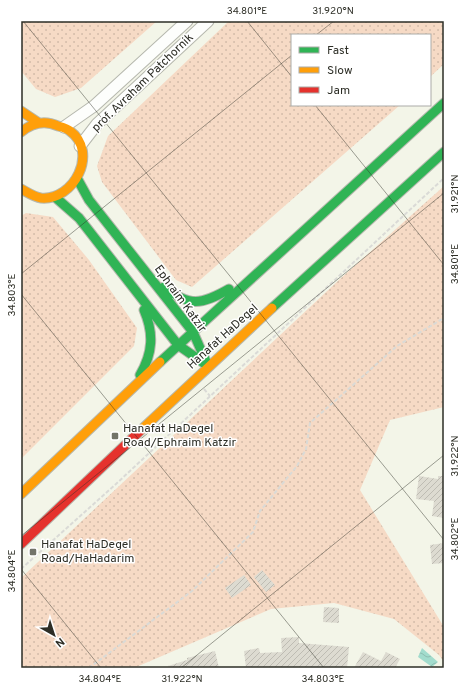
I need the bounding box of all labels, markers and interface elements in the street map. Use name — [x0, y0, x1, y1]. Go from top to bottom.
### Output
text: 34.801°E — [227, 5, 267, 18]
text: 31.920°N — [312, 5, 354, 18]
street label: prof. Avraham Patchornik — [89, 30, 197, 136]
legend — [291, 34, 431, 106]
text: Fast — [327, 43, 349, 59]
text: Slow — [327, 63, 353, 79]
text: Jam — [327, 83, 350, 99]
text: 31.921°N — [449, 175, 462, 213]
text: 34.801°E — [449, 244, 462, 284]
street label: Ephraim Katzir — [150, 262, 210, 336]
text: 34.803°E — [6, 273, 19, 317]
street label: Hanafat HaDegel — [184, 301, 262, 373]
place label: Hanafat HaDegel Road/Ephraim Katzir — [123, 421, 237, 451]
marker: Hanafat HaDegel Road/Ephraim Katzir — [110, 431, 120, 441]
text: 31.922°N — [449, 435, 462, 477]
text: 34.802°E — [449, 517, 462, 561]
place label: Hanafat HaDegel Road/HaHadarim — [41, 537, 135, 567]
marker: Hanafat HaDegel Road/HaHadarim — [28, 547, 38, 557]
text: 34.804°E — [6, 549, 19, 593]
north arrow — [34, 615, 74, 655]
text: N — [52, 634, 67, 650]
text: 34.804°E — [78, 673, 122, 686]
text: 31.922°N — [161, 673, 203, 686]
text: 34.803°E — [302, 673, 345, 686]

